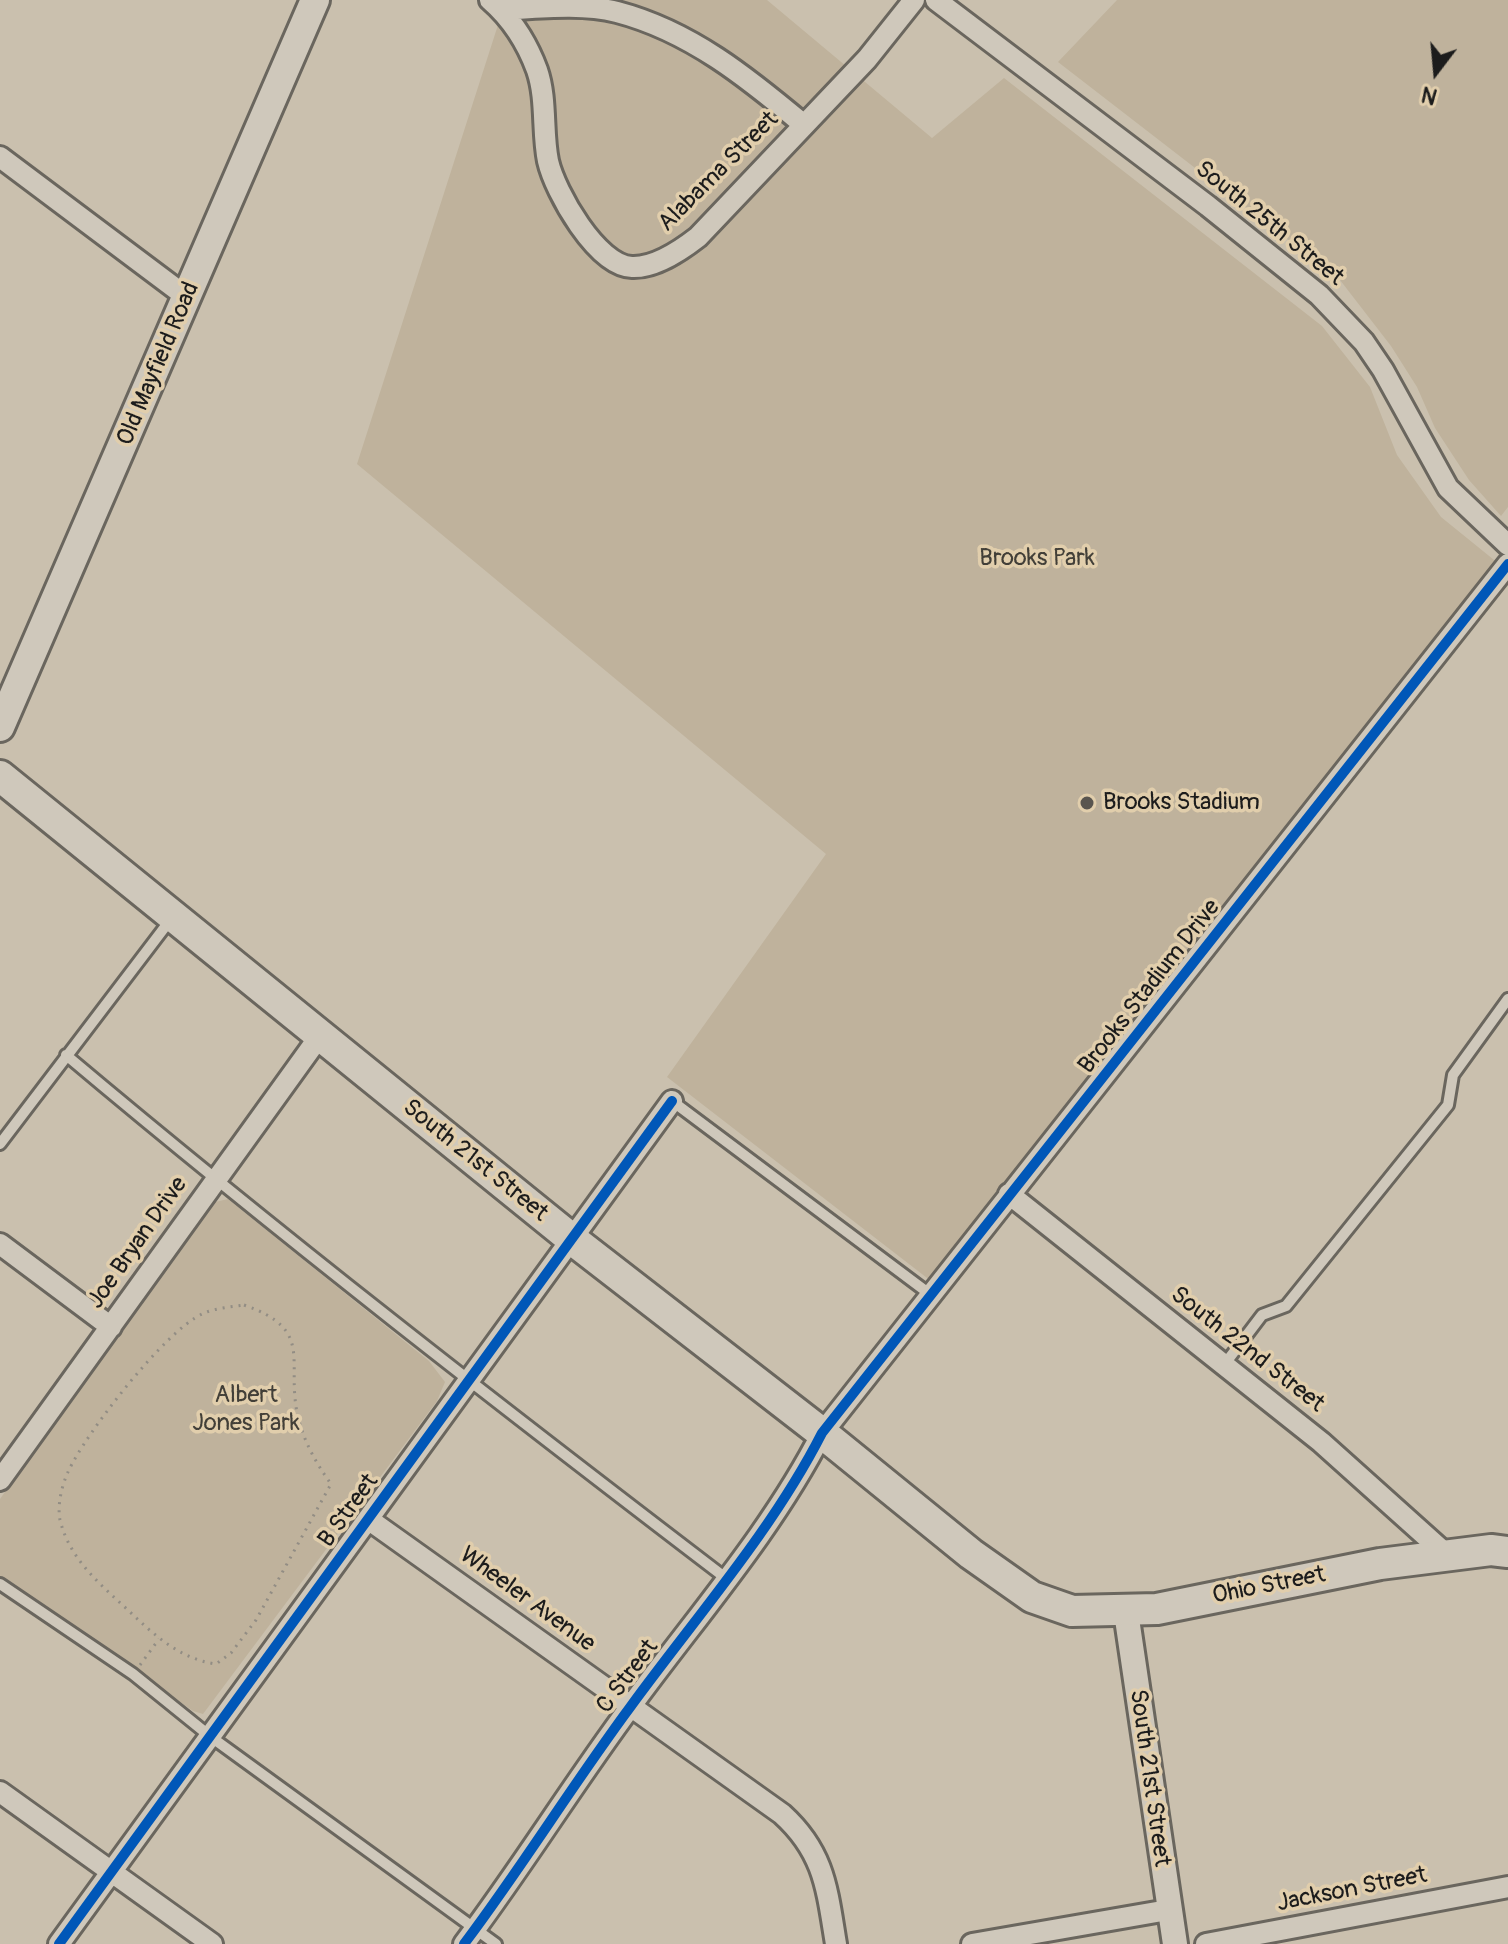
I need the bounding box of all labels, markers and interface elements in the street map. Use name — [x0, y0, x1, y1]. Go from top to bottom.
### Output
north arrow — [1396, 32, 1476, 112]
text: N — [1418, 80, 1440, 111]
street label: Alabama Street — [653, 106, 785, 238]
street label: South 25th Street — [1189, 155, 1349, 293]
street label: Old Mayfield Road — [112, 278, 206, 450]
park label: Brooks Park — [979, 545, 1095, 573]
place label: Brooks Stadium — [1103, 789, 1260, 817]
marker: Brooks Stadium — [1078, 794, 1096, 812]
street label: Brooks Stadium Drive — [1073, 894, 1227, 1080]
street label: South 21st Street — [397, 1094, 553, 1228]
street label: Joe Bryan Drive — [82, 1172, 194, 1314]
street label: South 22nd Street — [1164, 1281, 1330, 1419]
park label: Albert Jones Park — [192, 1382, 300, 1438]
street label: B Street — [313, 1469, 385, 1553]
street label: Wheeler Avenue — [454, 1541, 600, 1659]
street label: Ohio Street — [1210, 1561, 1328, 1611]
street label: C Street — [591, 1634, 665, 1720]
street label: South 21st Street — [1122, 1688, 1176, 1868]
street label: Jackson Street — [1275, 1861, 1429, 1919]

